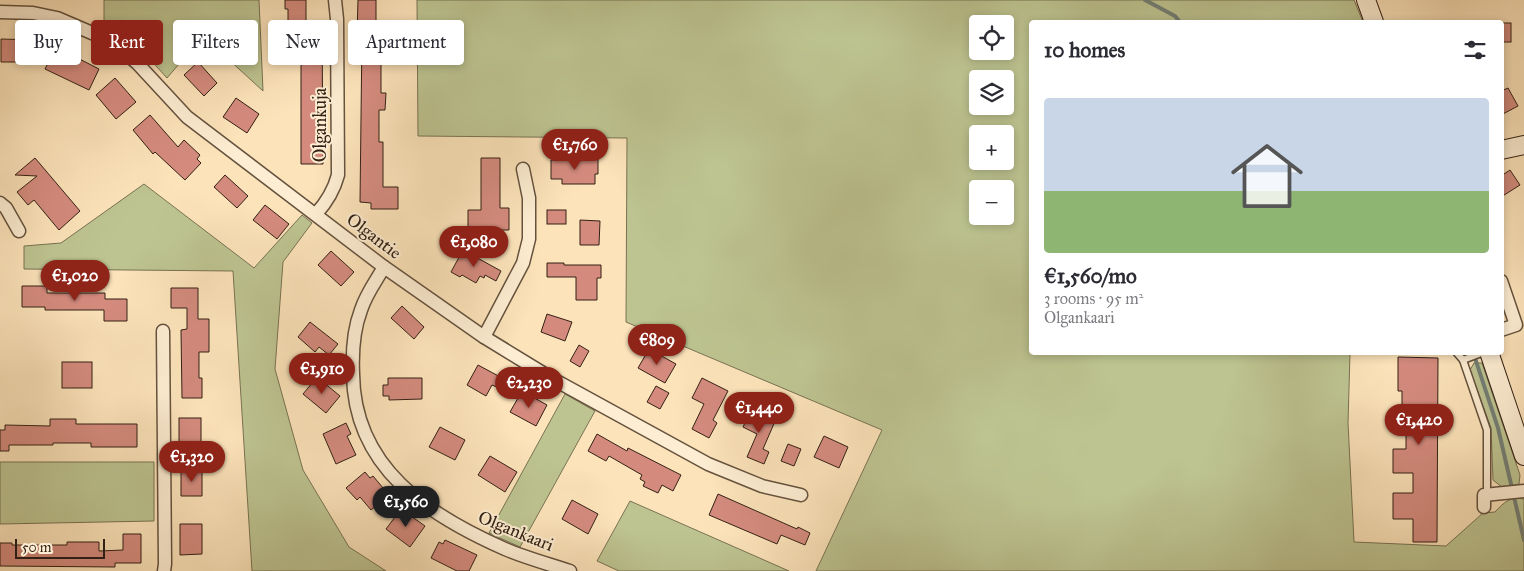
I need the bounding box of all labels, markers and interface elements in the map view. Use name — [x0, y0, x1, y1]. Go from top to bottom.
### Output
map controls — [969, 15, 1014, 225]
button: locate — [969, 15, 1014, 60]
chip: Buy — [15, 20, 81, 65]
chip: Rent — [91, 20, 163, 65]
chip: Filters — [173, 20, 258, 65]
chip: New — [268, 20, 338, 65]
chip: Apartment — [348, 20, 464, 65]
icon: filters — [1461, 36, 1489, 64]
text: 10 homes — [1044, 37, 1125, 63]
button: layers — [969, 70, 1014, 115]
street label: Olgankuja — [309, 87, 332, 162]
button: + — [969, 125, 1014, 170]
pin: €1,760 — [534, 128, 616, 171]
icon: home — [1222, 131, 1312, 221]
text: €1,760 — [552, 135, 598, 154]
button: − — [969, 180, 1014, 225]
street label: Olgantie — [342, 208, 406, 265]
pin: €1,080 — [433, 226, 515, 268]
text: €1,080 — [450, 232, 498, 251]
pin: €1,020 — [34, 260, 116, 302]
text: €1,560/mo — [1044, 263, 1137, 289]
text: €1,020 — [52, 266, 98, 285]
text: 3 rooms · 95 m² — [1044, 289, 1143, 308]
text: Olgankaari — [1044, 308, 1115, 327]
pin: €809 — [627, 324, 687, 366]
text: €809 — [639, 330, 675, 349]
pin: €1,910 — [281, 352, 363, 395]
text: €1,910 — [300, 359, 344, 378]
pin: €2,230 — [488, 366, 570, 409]
text: €2,230 — [506, 373, 552, 392]
pin: €1,440 — [718, 392, 800, 434]
text: €1,440 — [735, 398, 783, 417]
pin: €1,420 — [1378, 404, 1460, 446]
text: €1,420 — [1396, 410, 1442, 429]
pin: €1,320 — [151, 440, 233, 483]
text: €1,320 — [170, 447, 214, 466]
pin: €1,560 — [365, 486, 447, 528]
text: €1,560 — [384, 492, 428, 511]
street label: Olgankaari — [475, 506, 557, 557]
scale bar — [15, 536, 105, 559]
text: 50 m — [22, 539, 51, 556]

